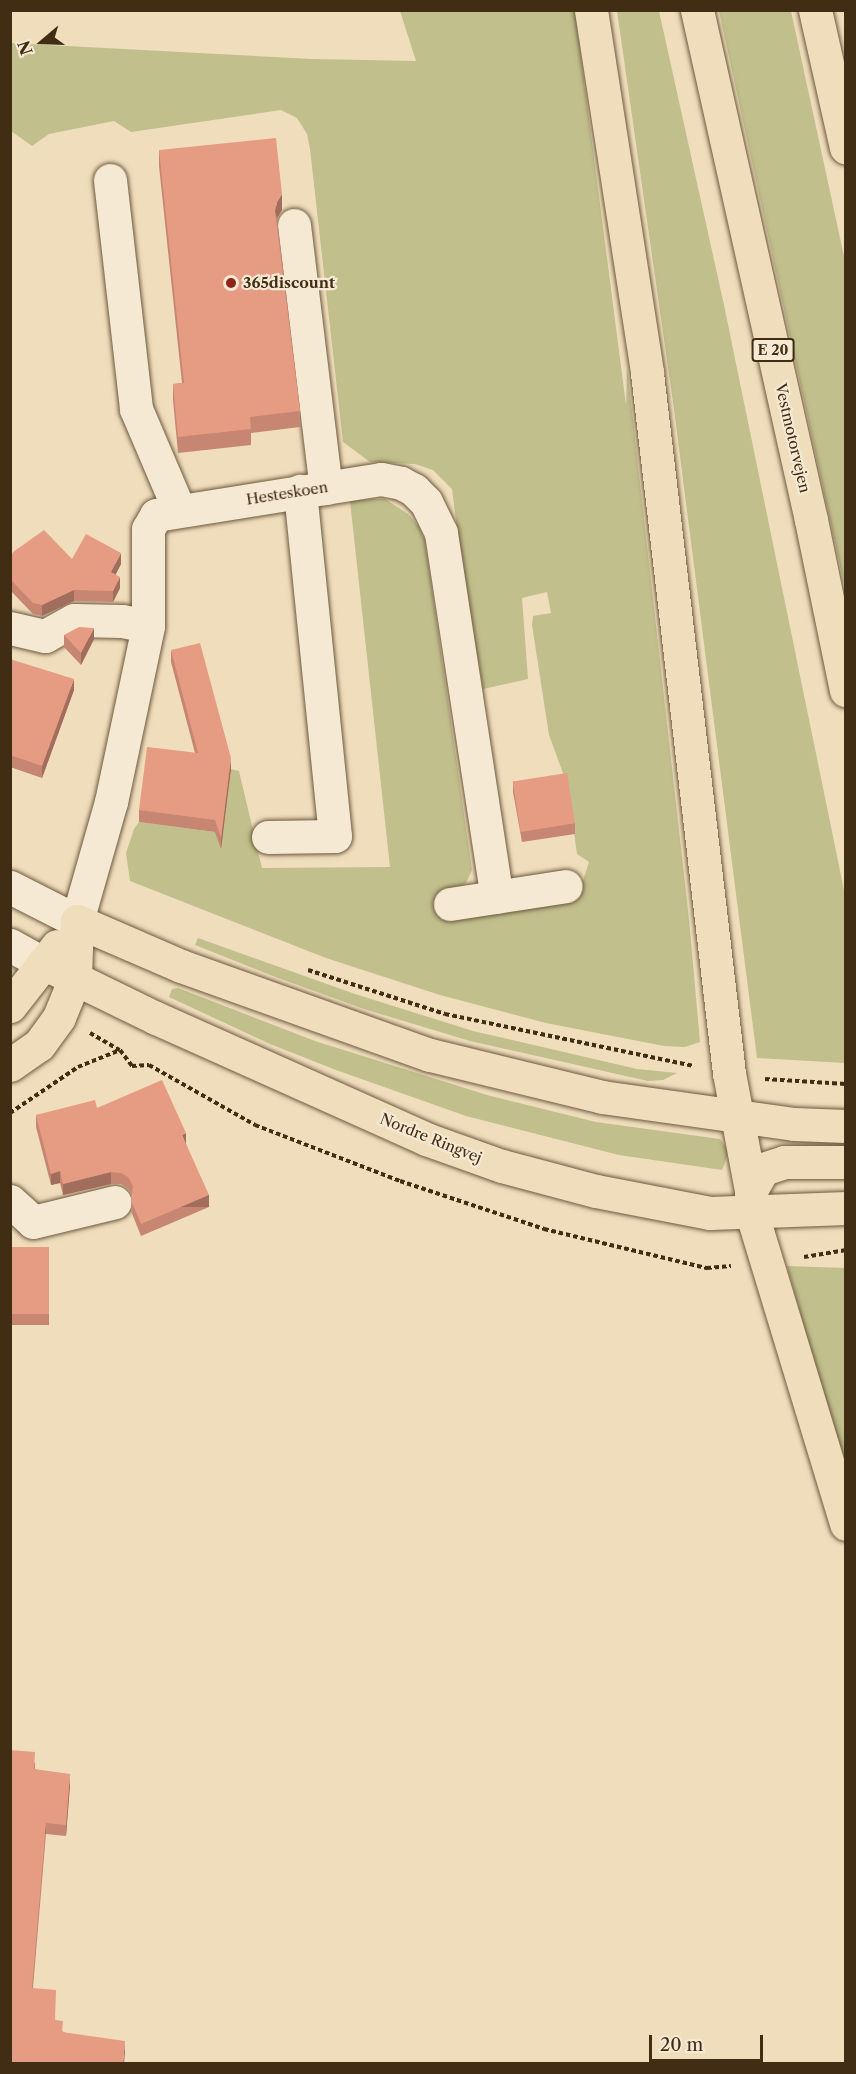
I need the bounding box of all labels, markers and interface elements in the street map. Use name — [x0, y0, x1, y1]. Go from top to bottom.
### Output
north arrow — [12, 12, 72, 72]
text: N — [13, 38, 37, 58]
place label: 365discount — [243, 274, 335, 292]
marker: 365discount — [224, 276, 238, 290]
road number: E 20 — [750, 339, 796, 361]
street label: Vestmotorvejen — [772, 382, 814, 494]
street label: Hesteskoen — [245, 478, 329, 508]
street label: Nordre Ringvej — [377, 1109, 485, 1167]
scale bar — [652, 2023, 766, 2061]
text: 20 m — [660, 2034, 703, 2056]

